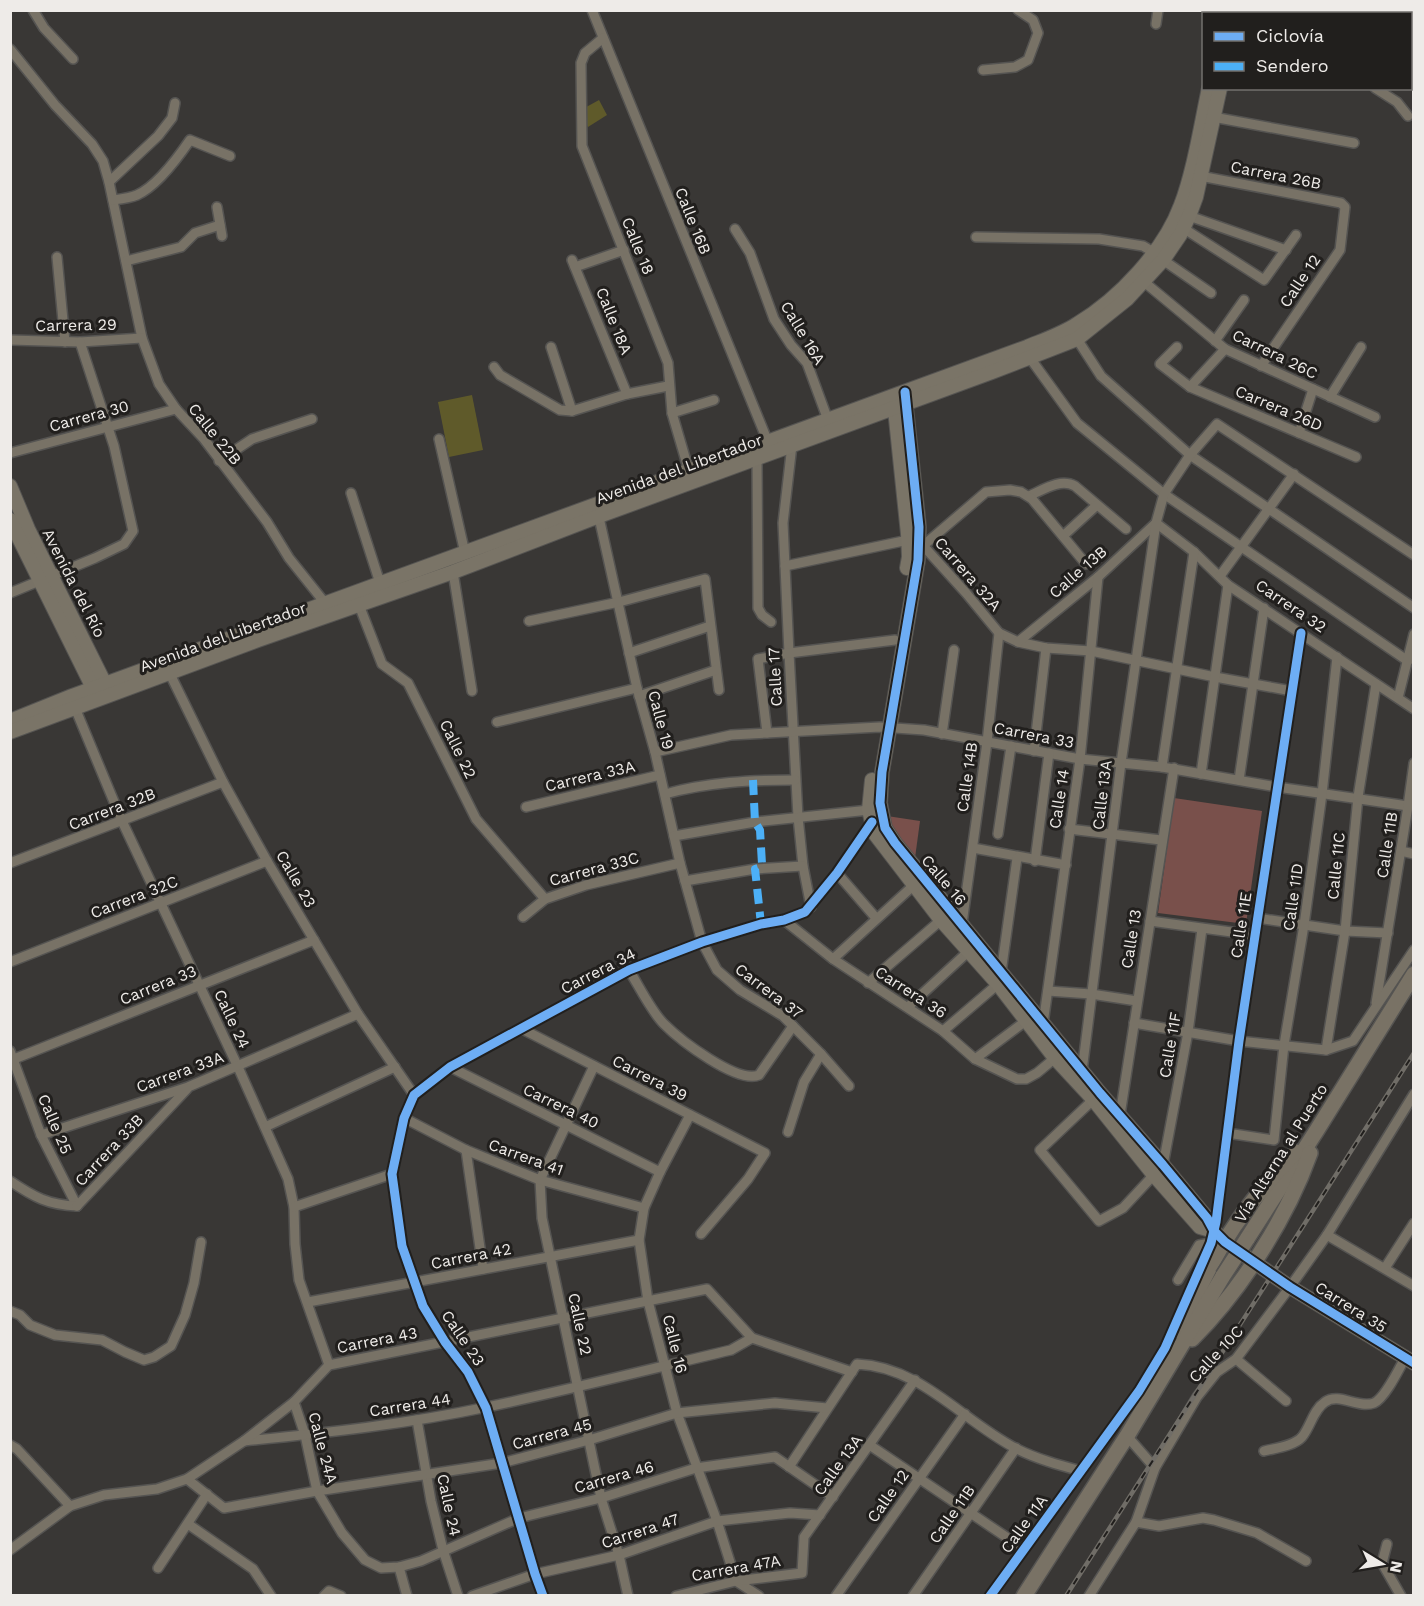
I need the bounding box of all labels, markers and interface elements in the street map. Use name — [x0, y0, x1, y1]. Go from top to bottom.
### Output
legend — [1202, 12, 1412, 90]
text: Ciclovía — [1256, 25, 1324, 46]
text: Sendero — [1256, 55, 1329, 76]
street label: Carrera 26B — [1229, 157, 1323, 193]
street label: Calle 16B — [671, 185, 715, 257]
street label: Calle 18 — [618, 214, 658, 278]
street label: Calle 12 — [1275, 251, 1325, 311]
street label: Calle 18A — [592, 285, 636, 358]
street label: Calle 16A — [777, 298, 830, 369]
street label: Carrera 29 — [35, 315, 117, 335]
street label: Carrera 26C — [1229, 325, 1321, 383]
street label: Carrera 26D — [1232, 381, 1326, 435]
street label: Carrera 30 — [47, 396, 131, 436]
street label: Calle 22B — [184, 399, 246, 469]
street label: Avenida del Libertador — [593, 430, 765, 508]
street label: Avenida del Río — [38, 525, 110, 641]
street label: Carrera 32A — [931, 533, 1006, 615]
street label: Calle 13B — [1045, 542, 1111, 602]
street label: Carrera 32 — [1252, 575, 1330, 637]
street label: Avenida del Libertador — [137, 598, 309, 676]
street label: Calle 17 — [764, 647, 786, 707]
street label: Calle 19 — [644, 688, 678, 752]
street label: Calle 22 — [436, 716, 480, 782]
street label: Carrera 33 — [992, 718, 1076, 752]
street label: Calle 14B — [953, 741, 981, 813]
street label: Carrera 33A — [543, 756, 637, 796]
street label: Calle 13A — [1088, 759, 1116, 831]
street label: Calle 14 — [1045, 768, 1073, 830]
street label: Carrera 32B — [66, 784, 158, 834]
street label: Calle 11B — [1372, 810, 1402, 880]
street label: Calle 11C — [1323, 831, 1349, 901]
street label: Calle 23 — [272, 847, 320, 911]
street label: Carrera 33C — [547, 848, 641, 890]
street label: Calle 16 — [917, 851, 971, 909]
street label: Calle 11D — [1279, 862, 1307, 932]
street label: Carrera 32C — [88, 872, 180, 922]
street label: Calle 11E — [1226, 890, 1256, 960]
street label: Calle 13 — [1117, 908, 1145, 970]
street label: Carrera 34 — [557, 944, 639, 998]
street label: Carrera 37 — [731, 959, 807, 1023]
street label: Carrera 33 — [117, 961, 199, 1009]
street label: Carrera 36 — [872, 962, 950, 1022]
street label: Calle 24 — [210, 986, 254, 1052]
street label: Calle 11F — [1155, 1010, 1185, 1079]
street label: Carrera 33A — [134, 1047, 227, 1097]
street label: Carrera 39 — [609, 1051, 691, 1105]
street label: Carrera 40 — [520, 1079, 602, 1133]
street label: Vía Alterna al Puerto — [1231, 1080, 1331, 1226]
street label: Calle 25 — [34, 1091, 76, 1157]
street label: Carrera 33B — [71, 1110, 147, 1190]
street label: Carrera 41 — [486, 1135, 566, 1179]
street label: Carrera 42 — [429, 1239, 513, 1273]
street label: Carrera 35 — [1312, 1277, 1390, 1337]
street label: Calle 22 — [564, 1291, 596, 1357]
street label: Calle 23 — [437, 1307, 489, 1369]
street label: Calle 16 — [659, 1313, 691, 1375]
street label: Calle 10C — [1185, 1321, 1247, 1387]
street label: Carrera 43 — [335, 1323, 419, 1357]
street label: Carrera 44 — [368, 1389, 452, 1421]
street label: Calle 24A — [304, 1410, 342, 1486]
street label: Carrera 45 — [510, 1414, 594, 1454]
street label: Calle 13A — [810, 1431, 867, 1499]
street label: Carrera 46 — [572, 1457, 656, 1497]
street label: Calle 12 — [863, 1466, 913, 1526]
street label: Calle 24 — [433, 1472, 465, 1538]
street label: Calle 11B — [925, 1481, 979, 1547]
street label: Calle 11A — [997, 1491, 1052, 1557]
street label: Carrera 47 — [599, 1510, 681, 1552]
north arrow — [1352, 1534, 1412, 1594]
street label: Carrera 47A — [690, 1551, 782, 1585]
text: N — [1386, 1559, 1407, 1574]

